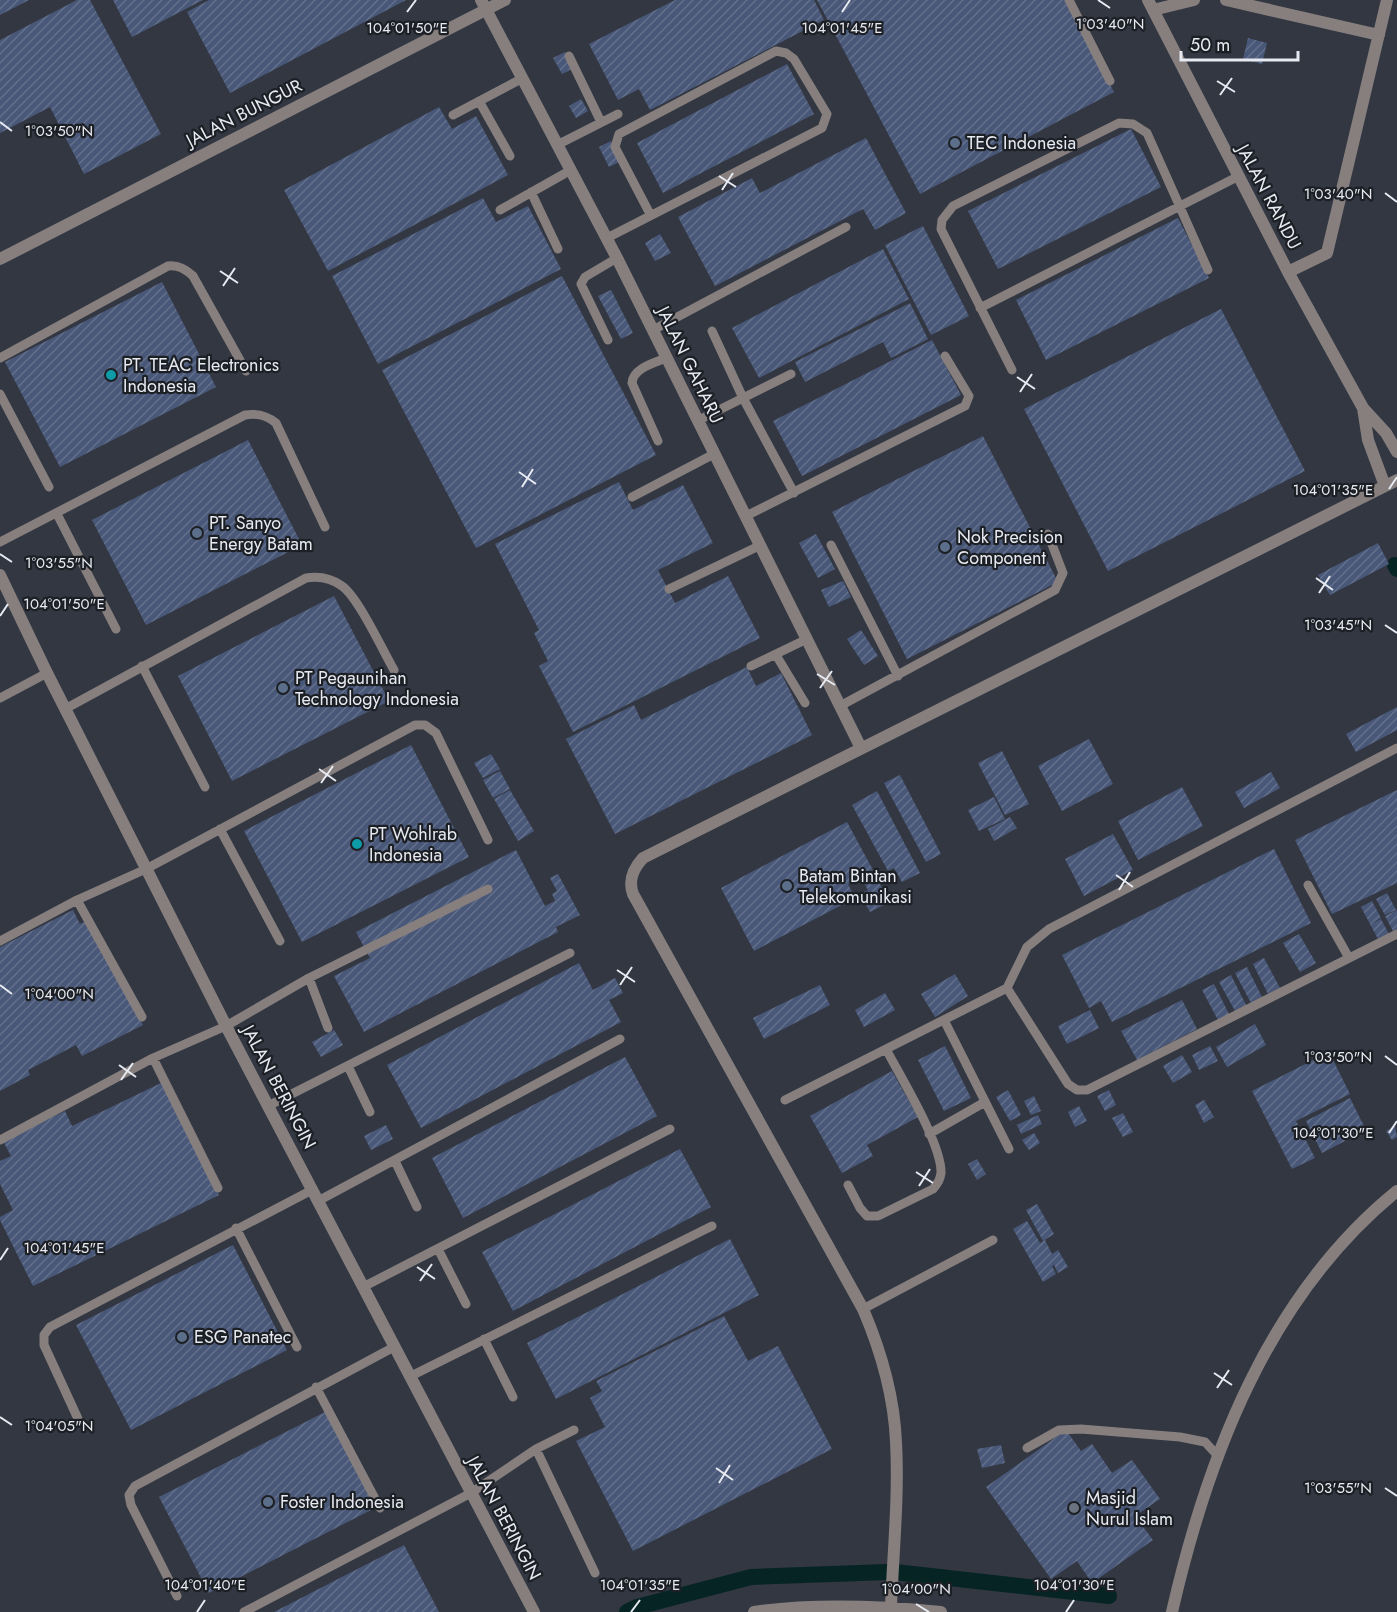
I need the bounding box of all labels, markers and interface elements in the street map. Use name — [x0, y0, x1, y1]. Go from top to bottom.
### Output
text: 1°03'40"N — [1076, 13, 1144, 35]
text: 104°01'50"E — [366, 17, 448, 39]
text: 104°01'45"E — [801, 17, 883, 39]
scale bar — [1181, 24, 1298, 62]
text: 50 m — [1190, 32, 1230, 58]
street label: JALAN BUNGUR — [180, 73, 306, 154]
text: 1°03'50"N — [25, 120, 93, 142]
place label: TEC Indonesia — [967, 130, 1076, 156]
marker: TEC Indonesia — [948, 136, 962, 150]
street label: JALAN RANDU — [1229, 138, 1308, 254]
text: 1°03'40"N — [1304, 183, 1372, 205]
street label: JALAN GAHARU — [649, 300, 730, 428]
place label: PT. TEAC Electronics Indonesia — [123, 352, 279, 399]
marker: PT. TEAC Electronics Indonesia — [104, 368, 118, 382]
text: 104°01'35"E — [1293, 479, 1373, 501]
place label: PT. Sanyo Energy Batam — [209, 510, 313, 557]
place label: Nok Precision Component — [957, 524, 1063, 571]
marker: PT. Sanyo Energy Batam — [190, 526, 204, 540]
marker: Nok Precision Component — [938, 540, 952, 554]
text: 1°03'55"N — [25, 552, 93, 574]
text: 104°01'50"E — [23, 593, 105, 615]
text: 1°03'45"N — [1304, 614, 1372, 636]
place label: PT Pegaunihan Technology Indonesia — [295, 665, 459, 712]
marker: PT Pegaunihan Technology Indonesia — [276, 681, 290, 695]
place label: PT Wohlrab Indonesia — [369, 821, 457, 868]
marker: PT Wohlrab Indonesia — [350, 837, 364, 851]
place label: Batam Bintan Telekomunikasi — [799, 863, 912, 910]
marker: Batam Bintan Telekomunikasi — [780, 879, 794, 893]
text: 1°04'00"N — [24, 983, 94, 1005]
street label: JALAN BERINGIN — [234, 1019, 323, 1153]
text: 1°03'50"N — [1304, 1046, 1372, 1068]
text: 104°01'30"E — [1292, 1122, 1374, 1144]
text: 104°01'45"E — [23, 1237, 105, 1259]
place label: ESG Panatec — [194, 1324, 291, 1350]
marker: ESG Panatec — [175, 1330, 189, 1344]
text: 1°04'05"N — [24, 1415, 94, 1437]
street label: JALAN BERINGIN — [459, 1450, 548, 1584]
text: 1°03'55"N — [1304, 1477, 1372, 1499]
place label: Masjid Nurul Islam — [1086, 1485, 1173, 1532]
place label: Foster Indonesia — [280, 1489, 404, 1515]
marker: Foster Indonesia — [261, 1495, 275, 1509]
marker: Masjid Nurul Islam — [1067, 1501, 1081, 1515]
text: 104°01'40"E — [164, 1574, 246, 1596]
text: 104°01'35"E — [600, 1574, 680, 1596]
text: 104°01'30"E — [1033, 1574, 1115, 1596]
text: 1°04'00"N — [881, 1578, 951, 1600]

